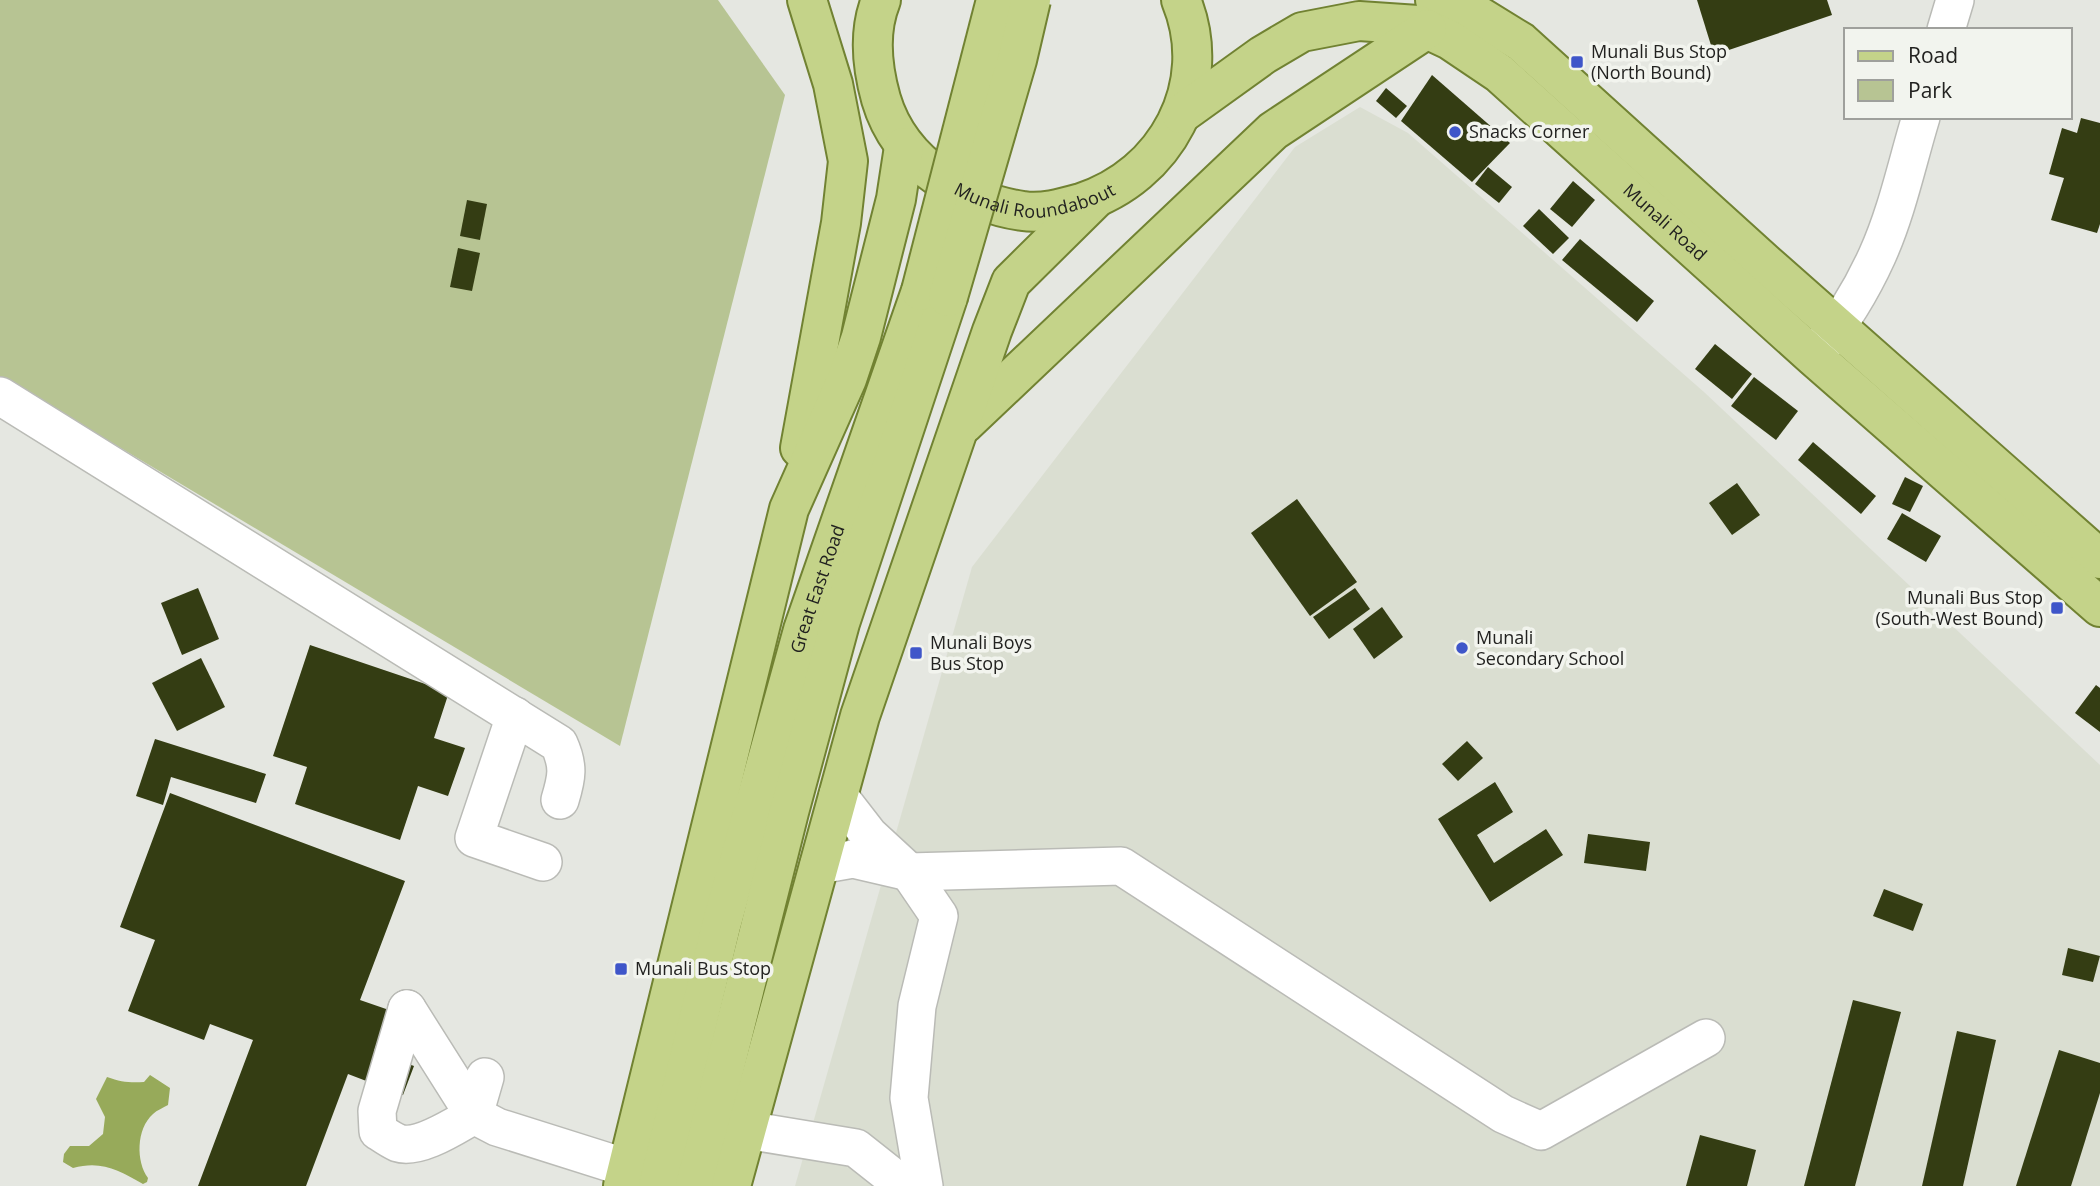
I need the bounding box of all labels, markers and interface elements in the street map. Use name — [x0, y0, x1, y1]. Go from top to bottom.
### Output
legend — [1844, 28, 2072, 119]
place label: Munali Bus Stop (North Bound) — [1591, 39, 1727, 84]
text: Road — [1908, 41, 1958, 69]
marker: Munali Bus Stop (North Bound) — [1569, 54, 1585, 70]
text: Park — [1908, 76, 1952, 104]
place label: Snacks Corner — [1469, 119, 1590, 143]
marker: Snacks Corner — [1447, 124, 1463, 140]
street label: Munali Roundabout — [951, 173, 1117, 195]
text: Munali Roundabout — [950, 176, 1119, 223]
street label: Munali Road — [1618, 178, 1712, 266]
street label: Great East Road — [784, 521, 850, 656]
place label: Munali Bus Stop (South-West Bound) — [1875, 585, 2043, 630]
marker: Munali Bus Stop (South-West Bound) — [2049, 600, 2065, 616]
place label: Munali Secondary School — [1476, 625, 1624, 670]
place label: Munali Boys Bus Stop — [930, 630, 1032, 675]
marker: Munali Secondary School — [1454, 640, 1470, 656]
marker: Munali Boys Bus Stop — [908, 645, 924, 661]
place label: Munali Bus Stop — [635, 956, 771, 980]
marker: Munali Bus Stop — [613, 961, 629, 977]

